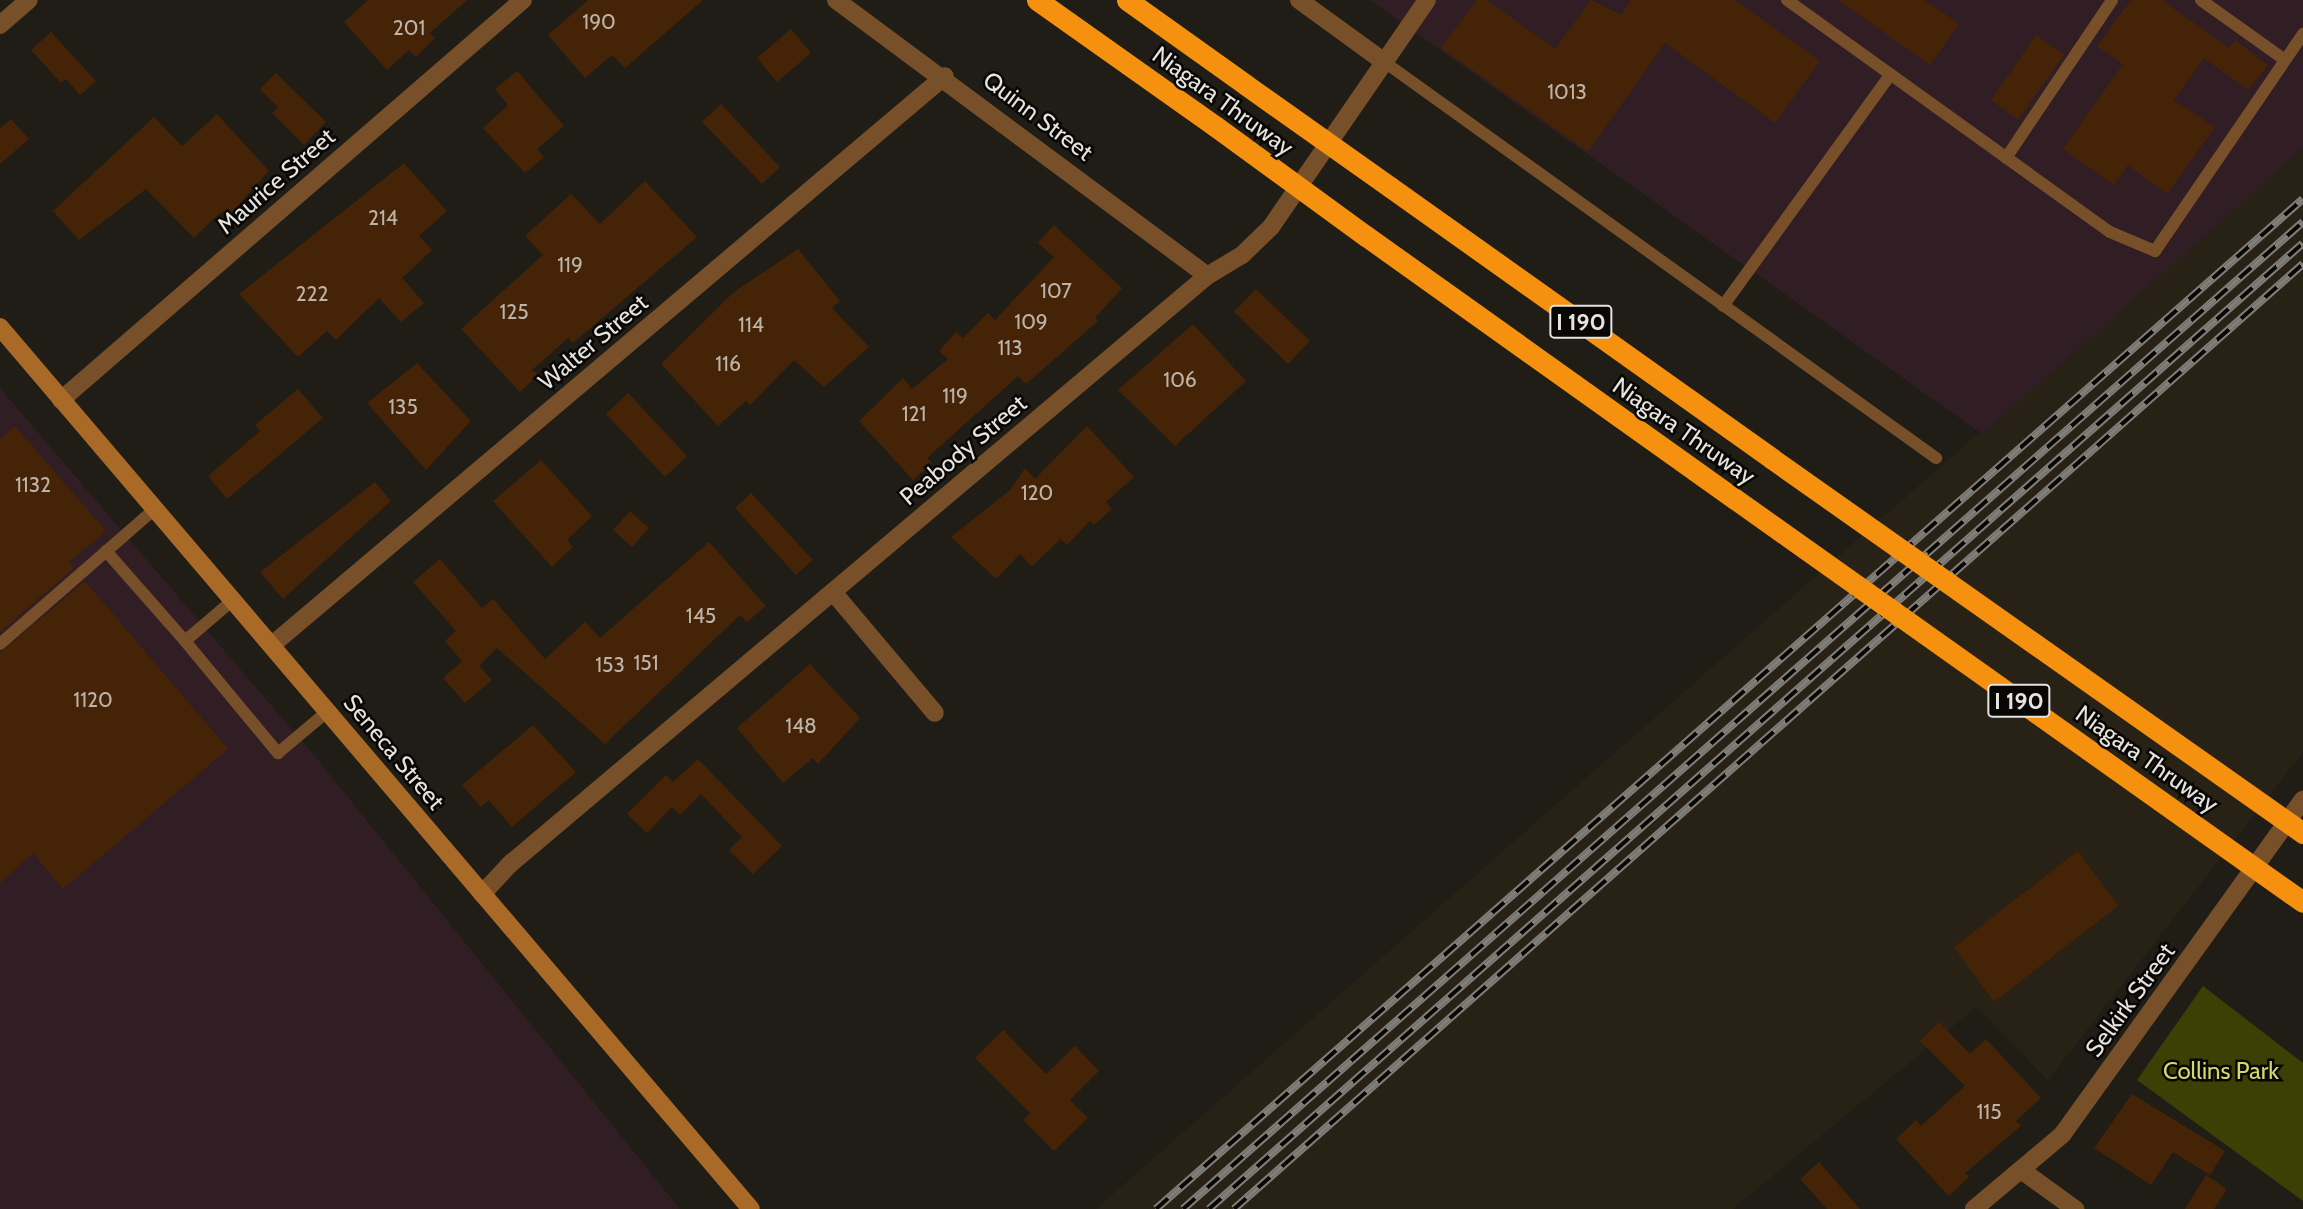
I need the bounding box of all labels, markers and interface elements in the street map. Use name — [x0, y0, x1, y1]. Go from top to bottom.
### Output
house number: 190 — [582, 9, 616, 35]
house number: 201 — [393, 15, 425, 41]
street label: Niagara Thruway — [1147, 40, 1299, 162]
street label: Quinn Street — [977, 65, 1099, 167]
house number: 1013 — [1547, 79, 1587, 105]
street label: Maurice Street — [211, 122, 341, 240]
house number: 214 — [368, 205, 398, 231]
house number: 119 — [557, 252, 583, 278]
house number: 107 — [1040, 278, 1072, 304]
house number: 222 — [295, 281, 329, 307]
street label: Walter Street — [533, 288, 653, 396]
house number: 125 — [499, 299, 529, 325]
road number: I 190 — [1548, 302, 1614, 342]
house number: 109 — [1014, 309, 1048, 335]
house number: 114 — [738, 312, 764, 338]
house number: 113 — [997, 335, 1023, 361]
house number: 116 — [715, 351, 741, 377]
house number: 106 — [1163, 367, 1197, 393]
street label: Niagara Thruway — [1607, 371, 1761, 491]
house number: 119 — [942, 383, 968, 409]
street label: Peabody Street — [894, 389, 1032, 511]
house number: 135 — [388, 394, 418, 420]
house number: 121 — [902, 401, 926, 427]
house number: 1132 — [15, 472, 51, 498]
house number: 120 — [1021, 480, 1053, 506]
house number: 145 — [686, 603, 716, 629]
house number: 151 — [633, 650, 659, 676]
house number: 153 — [595, 652, 625, 678]
road number: I 190 — [1986, 681, 2052, 720]
house number: 1120 — [73, 687, 113, 713]
street label: Seneca Street — [337, 689, 451, 815]
street label: Niagara Thruway — [2070, 699, 2224, 819]
house number: 148 — [785, 713, 817, 739]
street label: Selkirk Street — [2079, 938, 2181, 1062]
park label: Collins Park — [2163, 1057, 2279, 1085]
house number: 115 — [1976, 1099, 2002, 1125]

